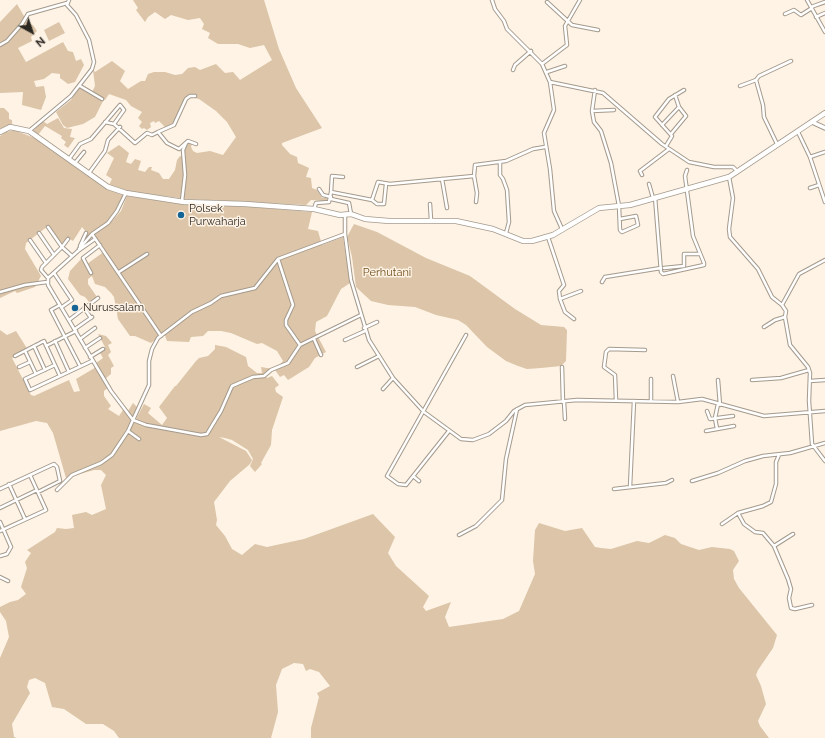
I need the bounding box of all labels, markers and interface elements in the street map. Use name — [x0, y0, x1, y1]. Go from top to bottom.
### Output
north arrow — [12, 12, 52, 52]
text: N — [33, 34, 47, 49]
place label: Polsek Purwaharja — [189, 202, 246, 228]
marker: Polsek Purwaharja — [176, 210, 186, 220]
park label: Perhutani — [363, 266, 411, 280]
place label: Nurussalam — [83, 301, 144, 315]
marker: Nurussalam — [70, 303, 80, 313]

